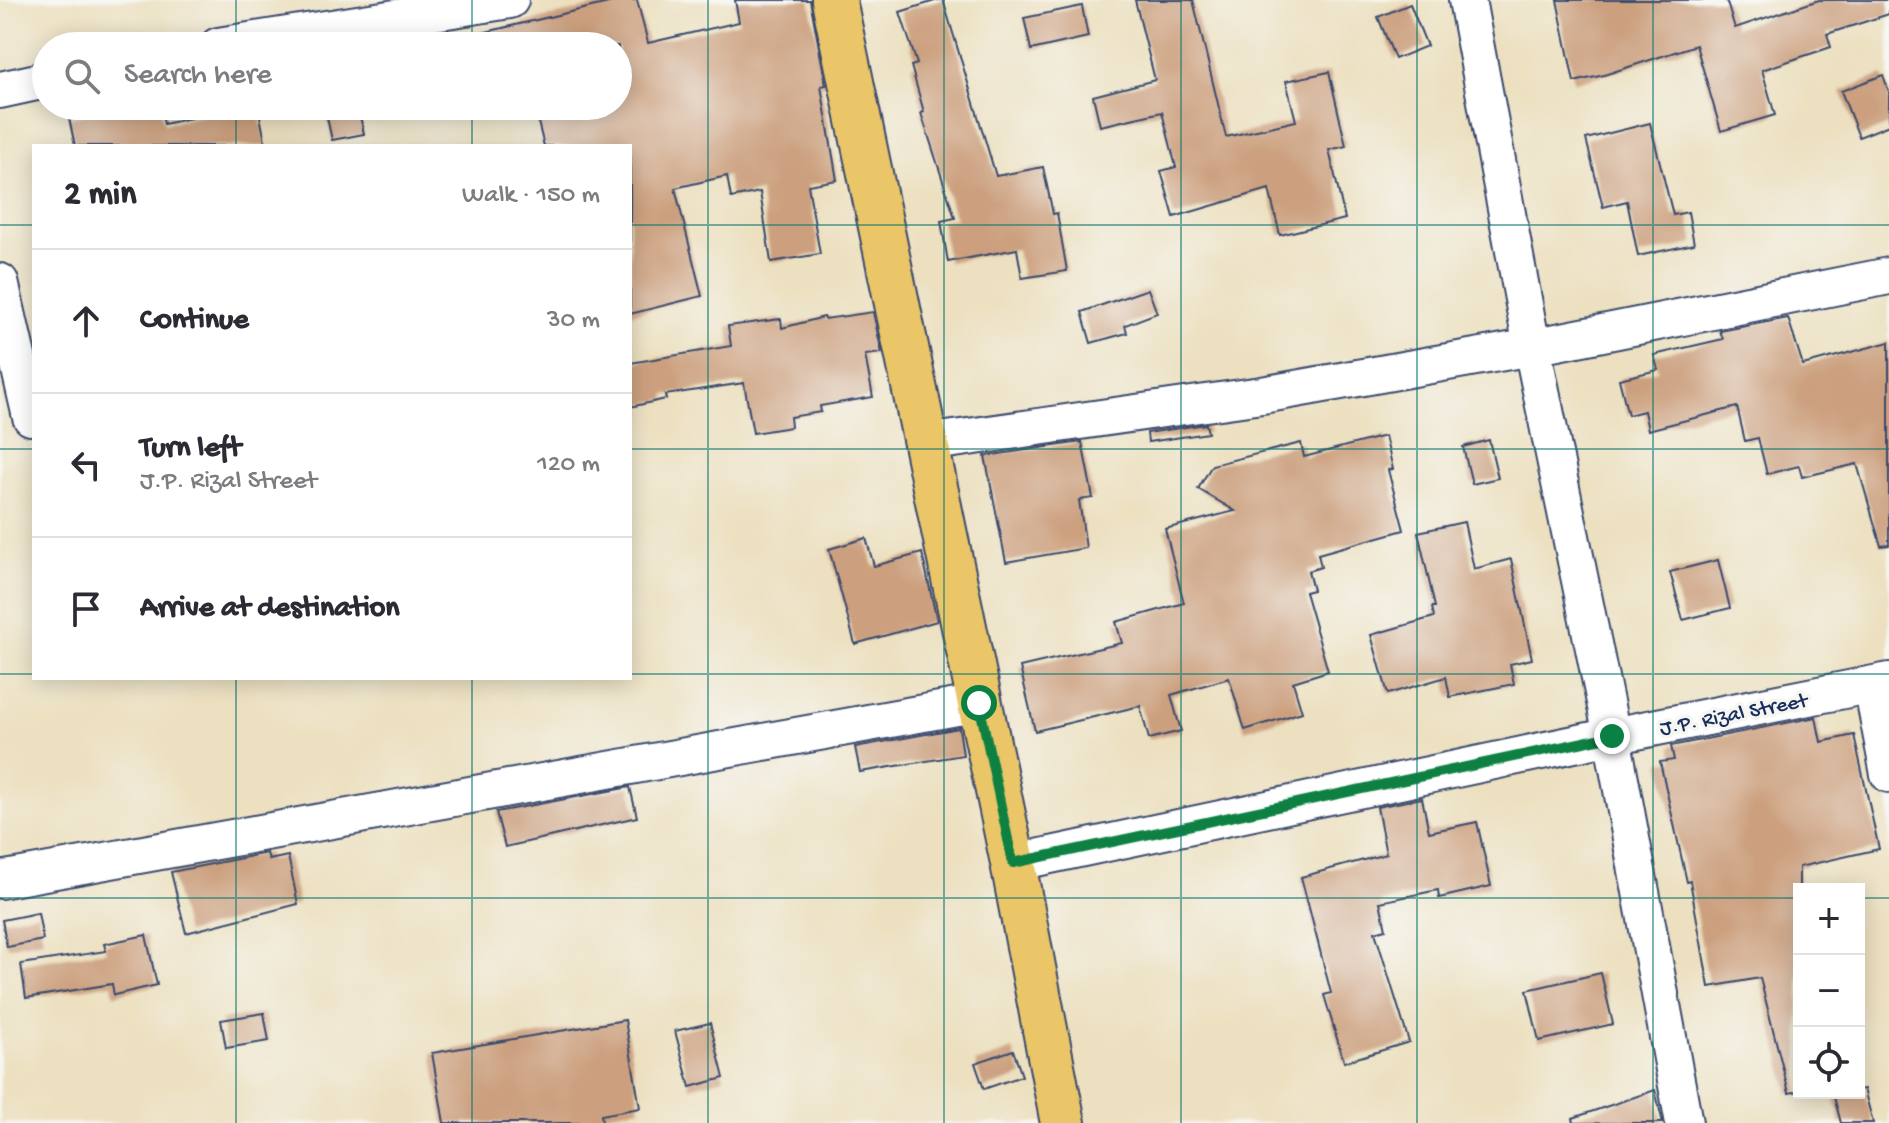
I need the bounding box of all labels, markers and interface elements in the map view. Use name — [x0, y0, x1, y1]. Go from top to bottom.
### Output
search box — [32, 32, 632, 120]
icon: search — [60, 54, 104, 98]
text: Search here — [124, 59, 272, 94]
text: 2 min — [64, 176, 136, 216]
text: Walk · 150 m — [462, 181, 600, 212]
icon: ahead — [64, 299, 108, 343]
text: Continue — [140, 304, 249, 339]
text: 30 m — [547, 306, 600, 337]
text: Turn left — [140, 432, 241, 467]
icon: left — [64, 443, 108, 487]
text: 120 m — [537, 450, 600, 481]
text: J.P. Rizal Street — [140, 467, 317, 498]
icon: arrive — [64, 587, 108, 631]
text: Arrive at destination — [140, 592, 400, 627]
route start — [961, 685, 997, 721]
street label: J.P. Rizal Street — [1658, 688, 1812, 743]
route end — [1594, 718, 1630, 754]
map controls — [1793, 883, 1865, 1099]
button: + — [1793, 883, 1865, 955]
button: − — [1793, 955, 1865, 1027]
button: locate — [1793, 1027, 1865, 1099]

